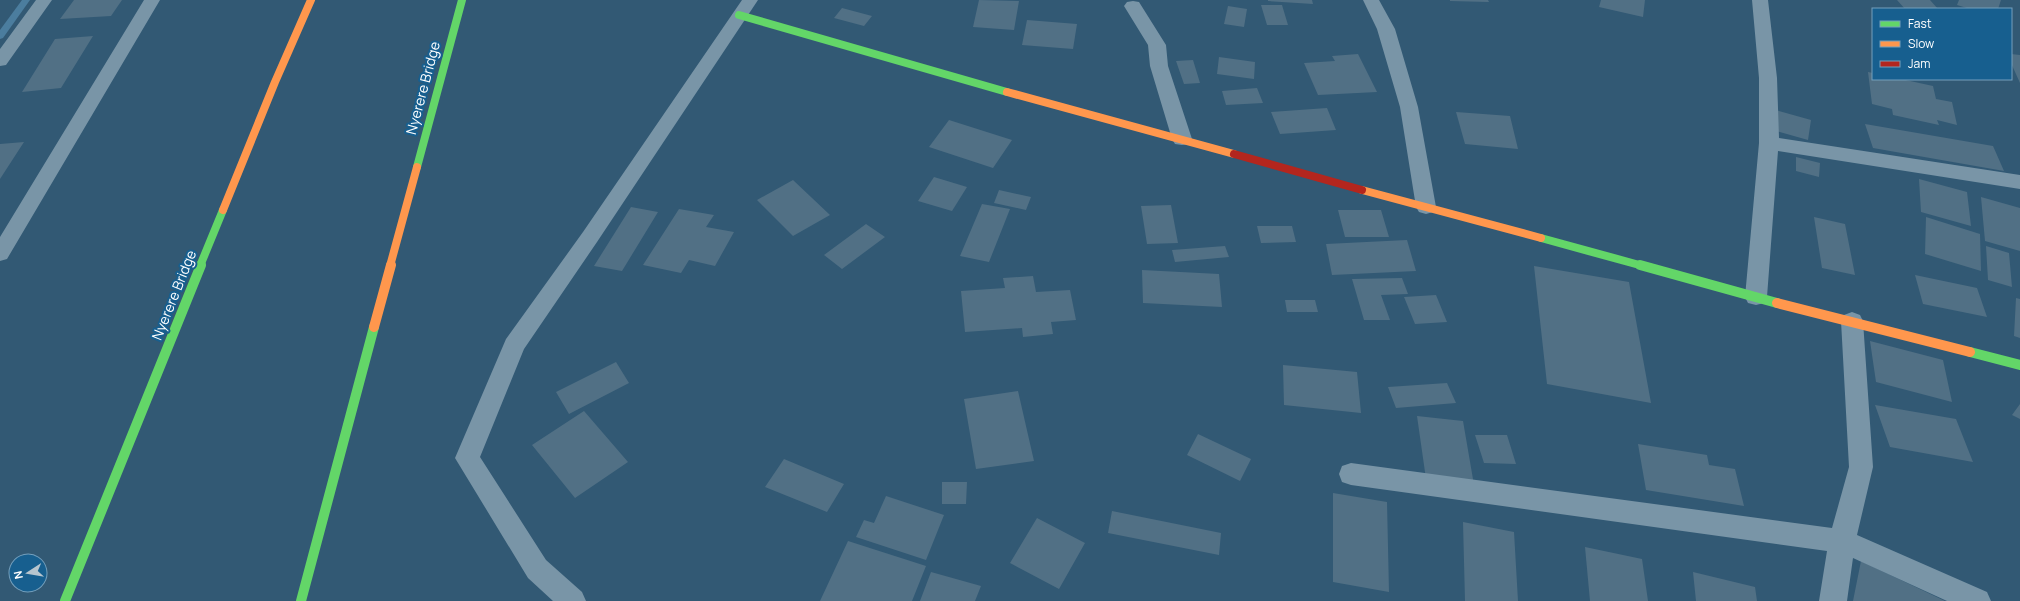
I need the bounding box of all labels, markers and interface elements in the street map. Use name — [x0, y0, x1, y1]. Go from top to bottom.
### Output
legend — [1872, 8, 2012, 80]
text: Fast — [1908, 15, 1932, 32]
text: Slow — [1908, 35, 1934, 52]
street label: Nyerere Bridge — [401, 39, 444, 136]
text: Jam — [1908, 55, 1930, 72]
street label: Nyerere Bridge — [147, 247, 200, 343]
north arrow — [8, 553, 48, 593]
text: N — [10, 570, 26, 581]

